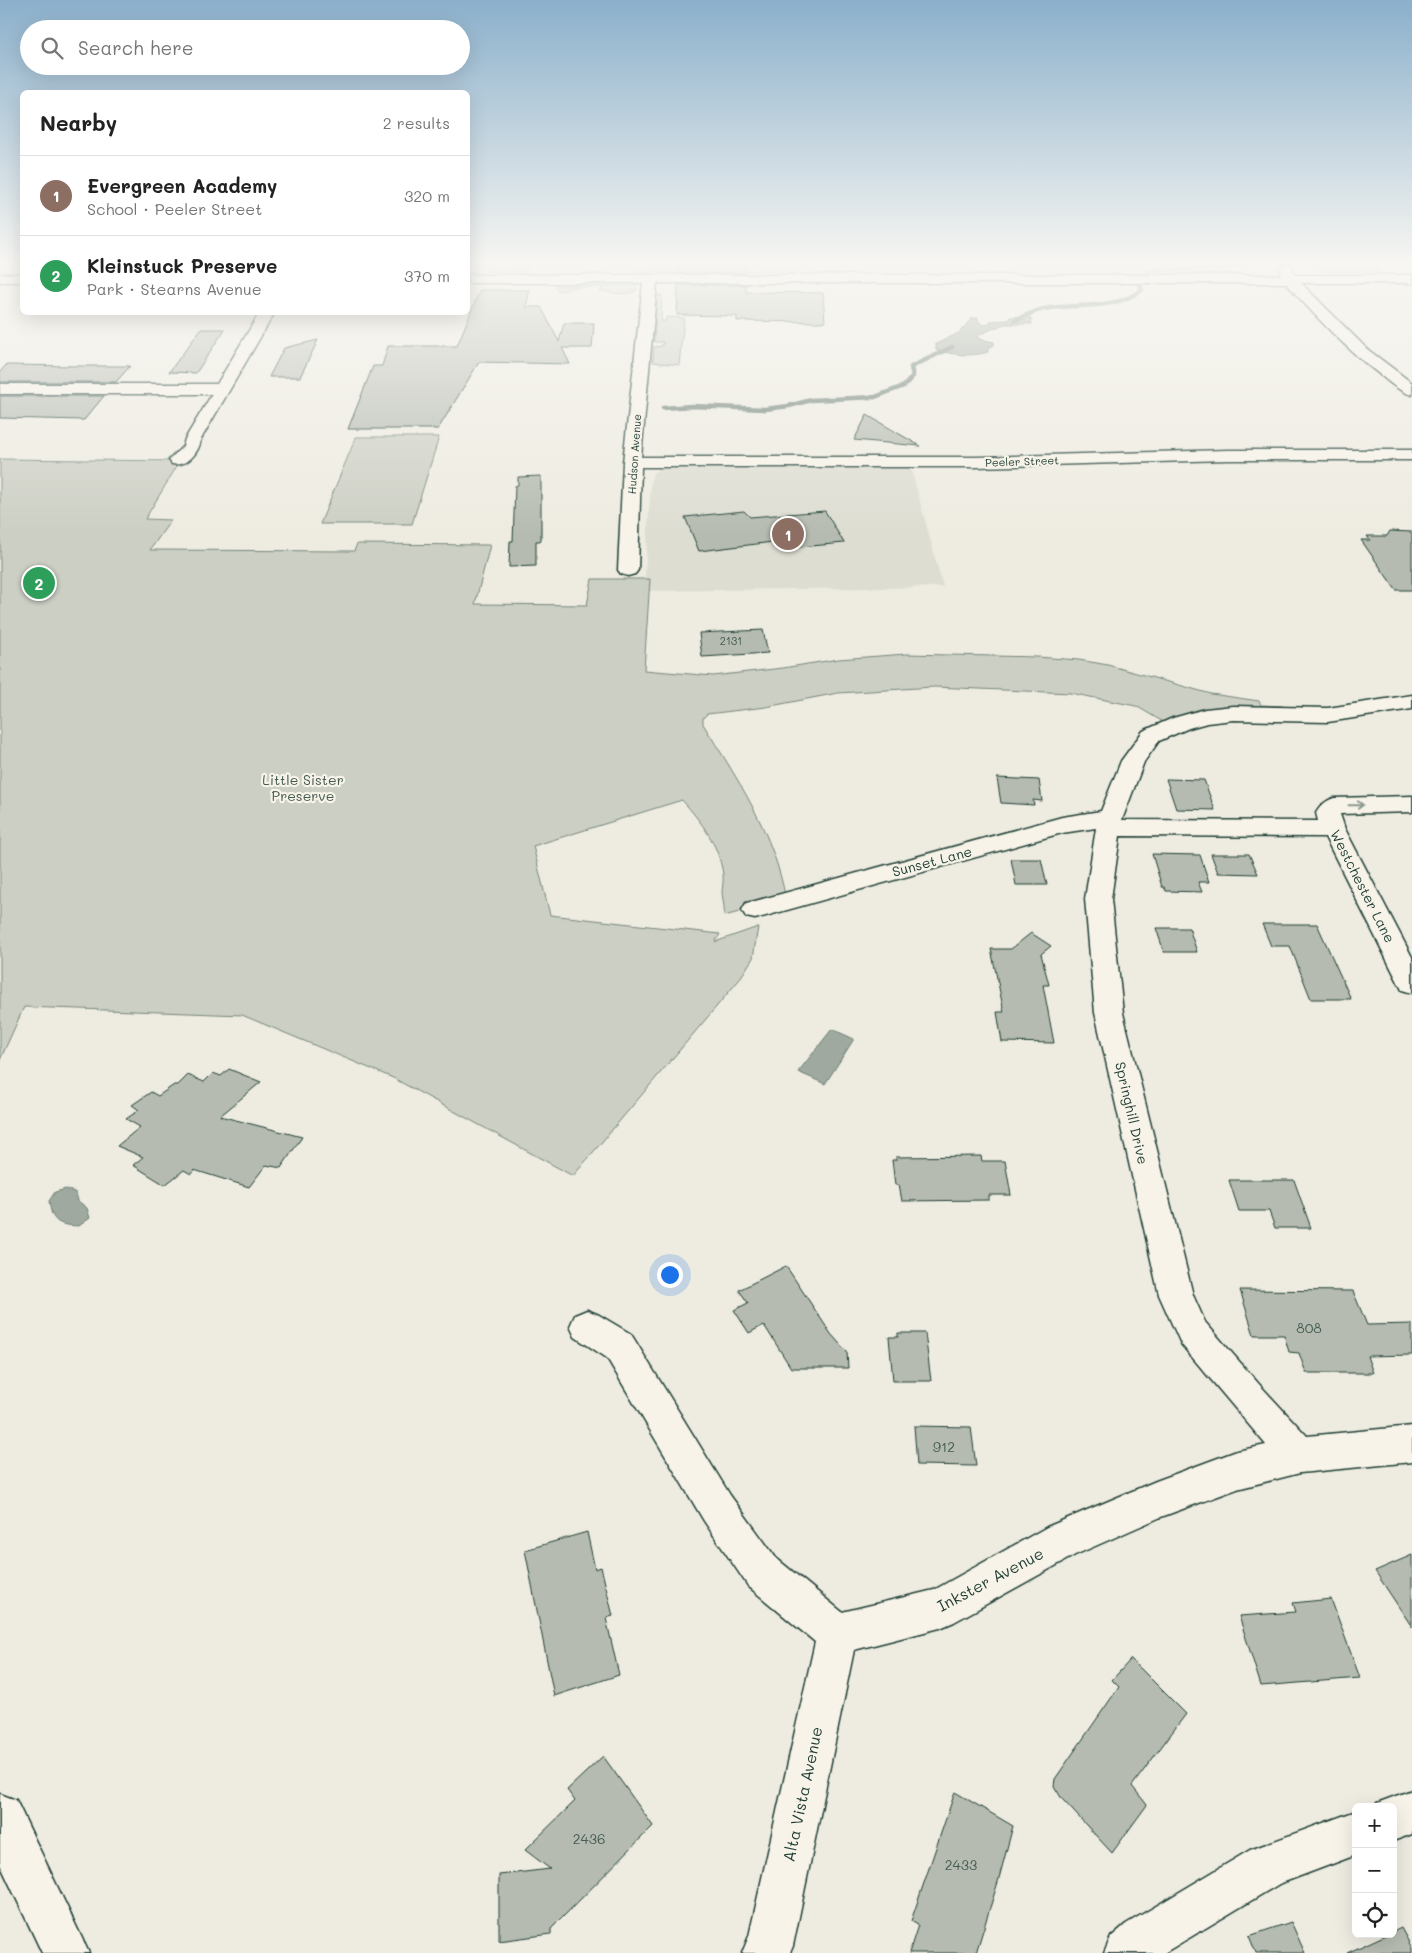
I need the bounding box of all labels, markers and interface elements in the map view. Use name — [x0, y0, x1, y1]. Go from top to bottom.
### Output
search box — [20, 20, 470, 75]
icon: search — [38, 34, 66, 62]
text: Search here — [78, 35, 194, 60]
text: Nearby — [40, 109, 117, 136]
text: 2 results — [383, 112, 450, 133]
text: Evergreen Academy — [87, 173, 277, 198]
text: 1 — [52, 185, 60, 206]
text: 320 m — [404, 185, 450, 206]
text: School · Peeler Street — [87, 198, 262, 219]
text: Kleinstuck Preserve — [87, 253, 277, 278]
text: 2 — [52, 265, 60, 286]
text: 370 m — [404, 265, 450, 286]
text: Park · Stearns Avenue — [87, 278, 262, 299]
street label: Hudson Avenue — [624, 413, 644, 495]
street label: Peeler Street — [985, 452, 1059, 470]
pin: 1 — [772, 515, 804, 553]
pin: 2 — [23, 564, 55, 602]
house number: 2131 — [720, 633, 742, 648]
park label: Little Sister Preserve — [262, 770, 344, 805]
one-way arrow — [1348, 800, 1364, 810]
street label: Westchester Lane — [1326, 826, 1400, 946]
street label: Sunset Lane — [890, 841, 974, 881]
street label: Springhill Drive — [1111, 1060, 1153, 1166]
your location — [657, 1262, 683, 1288]
house number: 808 — [1296, 1318, 1322, 1337]
house number: 912 — [933, 1437, 955, 1456]
street label: Inkster Avenue — [933, 1542, 1047, 1616]
street label: Alta Vista Avenue — [777, 1724, 827, 1864]
map controls — [1352, 1803, 1397, 1938]
button: + — [1352, 1803, 1397, 1848]
house number: 2436 — [573, 1829, 605, 1848]
button: − — [1352, 1848, 1397, 1893]
house number: 2433 — [945, 1855, 977, 1874]
button: locate — [1352, 1893, 1397, 1938]

